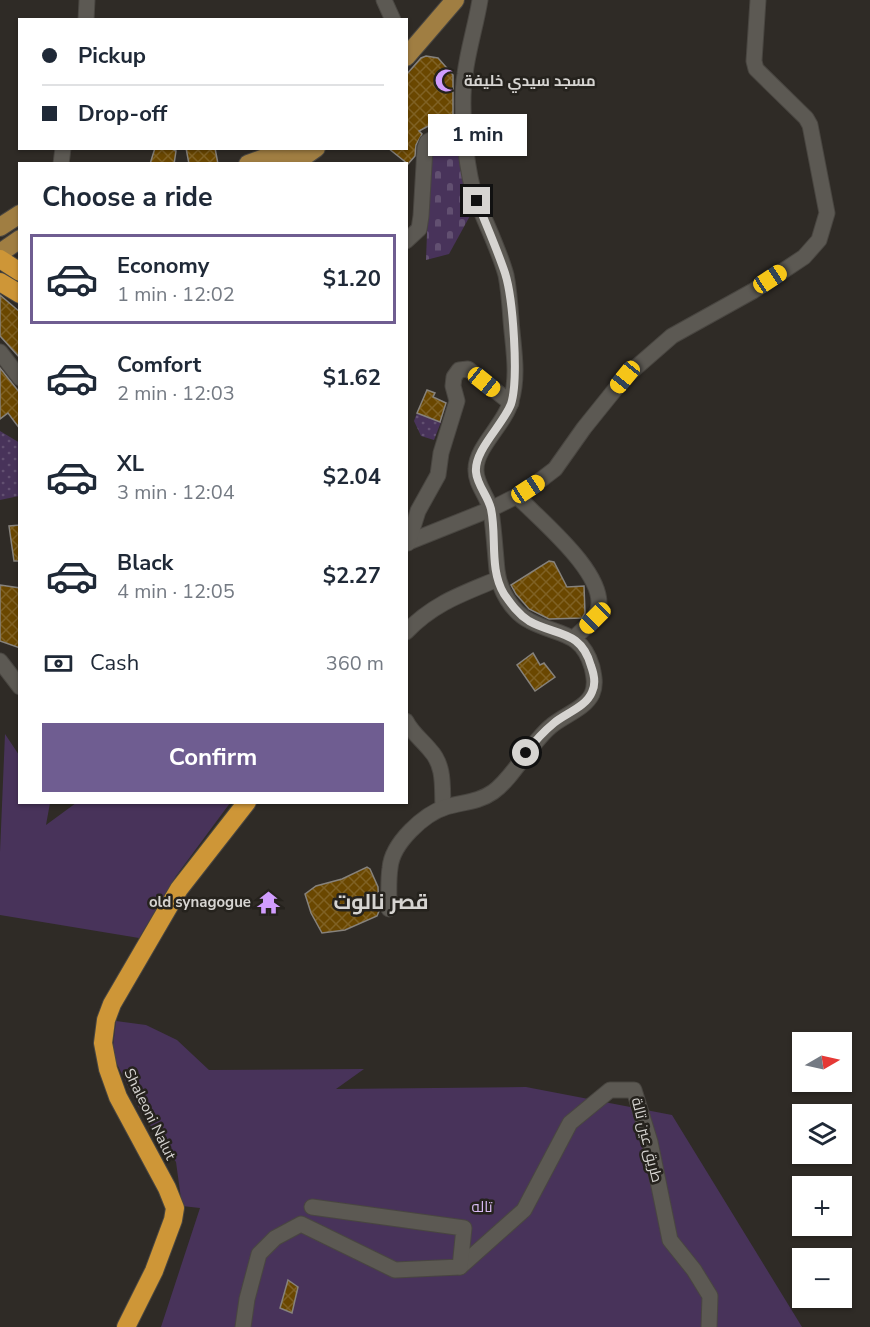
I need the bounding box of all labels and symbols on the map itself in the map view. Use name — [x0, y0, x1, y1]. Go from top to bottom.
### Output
mosque icon: مسجد سيدي خليفة — [433, 68, 459, 94]
place label: مسجد سيدي خليفة — [464, 71, 596, 93]
callout: 1 min — [428, 114, 526, 156]
route end — [463, 187, 490, 214]
car — [750, 262, 790, 296]
car — [607, 357, 643, 397]
car — [464, 364, 504, 400]
car — [508, 472, 548, 506]
car — [576, 599, 614, 637]
route start — [512, 739, 539, 766]
district label: قصر نالوت — [334, 888, 428, 916]
temple icon: old synagogue — [256, 889, 282, 915]
place label: old synagogue — [149, 892, 251, 912]
north arrow — [792, 1032, 852, 1092]
street label: Shaleoni Nalut — [119, 1065, 181, 1164]
street label: طريق عين تالة — [627, 1095, 667, 1185]
park label: تاله — [471, 1197, 493, 1217]

